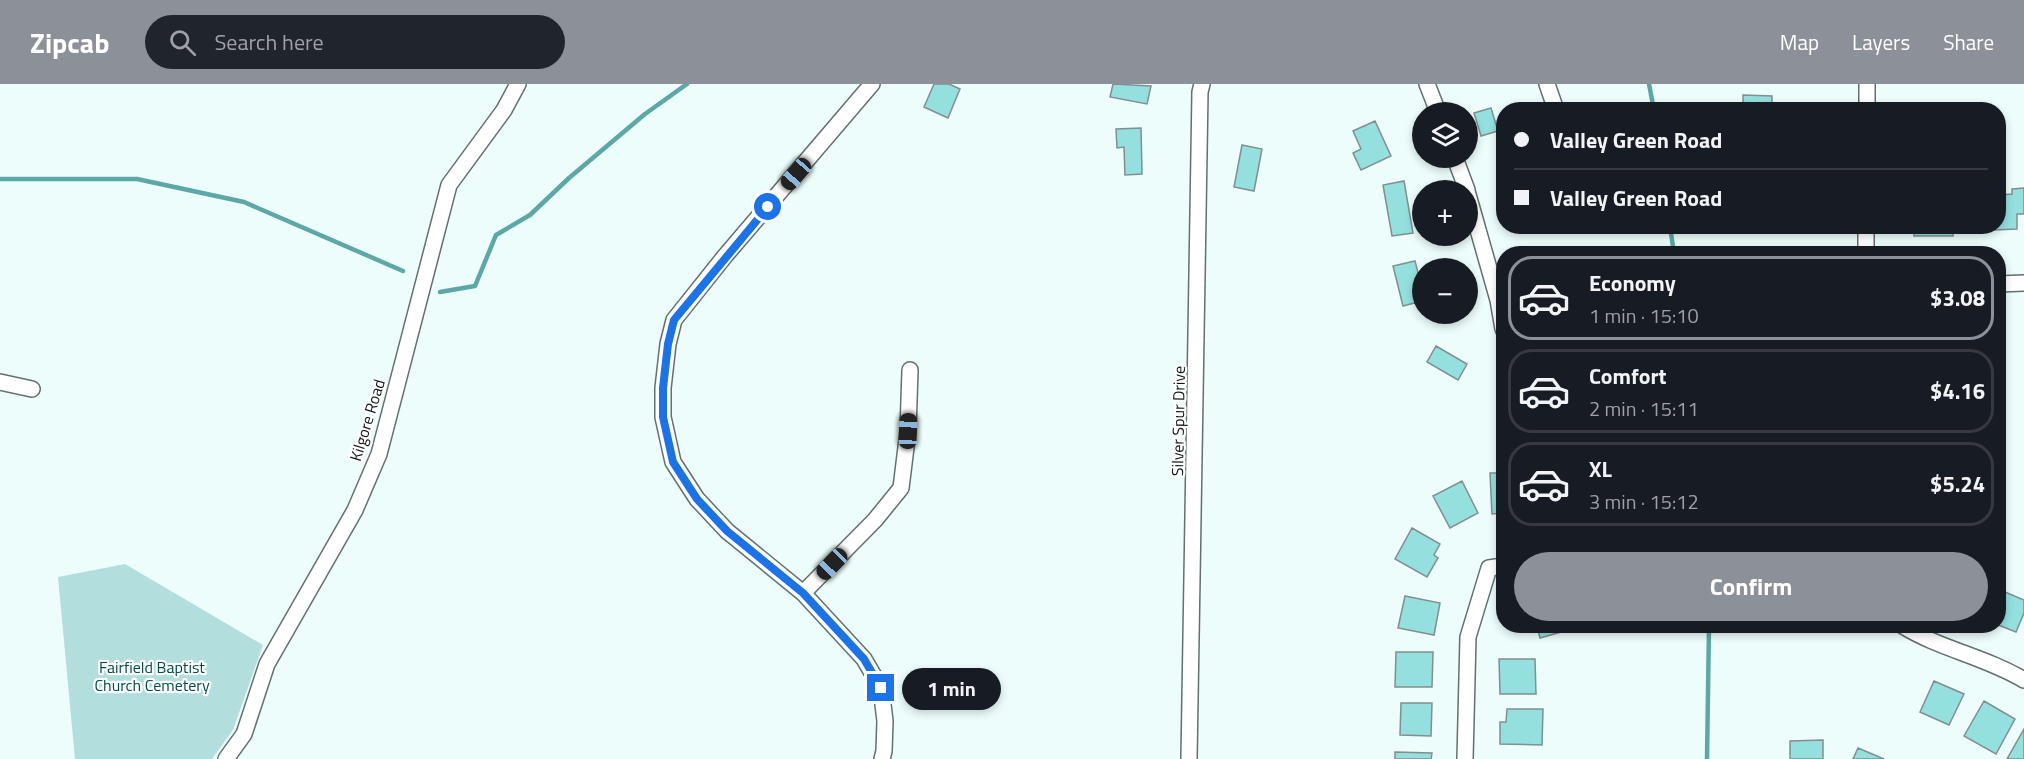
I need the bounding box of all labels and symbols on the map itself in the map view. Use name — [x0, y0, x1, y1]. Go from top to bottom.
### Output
car — [777, 155, 815, 193]
route start — [754, 193, 781, 220]
street label: Silver Spur Drive — [1165, 366, 1191, 476]
street label: Kilgore Road — [343, 376, 391, 464]
car — [898, 413, 918, 449]
car — [813, 545, 851, 583]
park label: Fairfield Baptist Church Cemetery — [94, 655, 210, 697]
callout: 1 min — [902, 667, 1001, 709]
route end — [867, 674, 894, 701]

